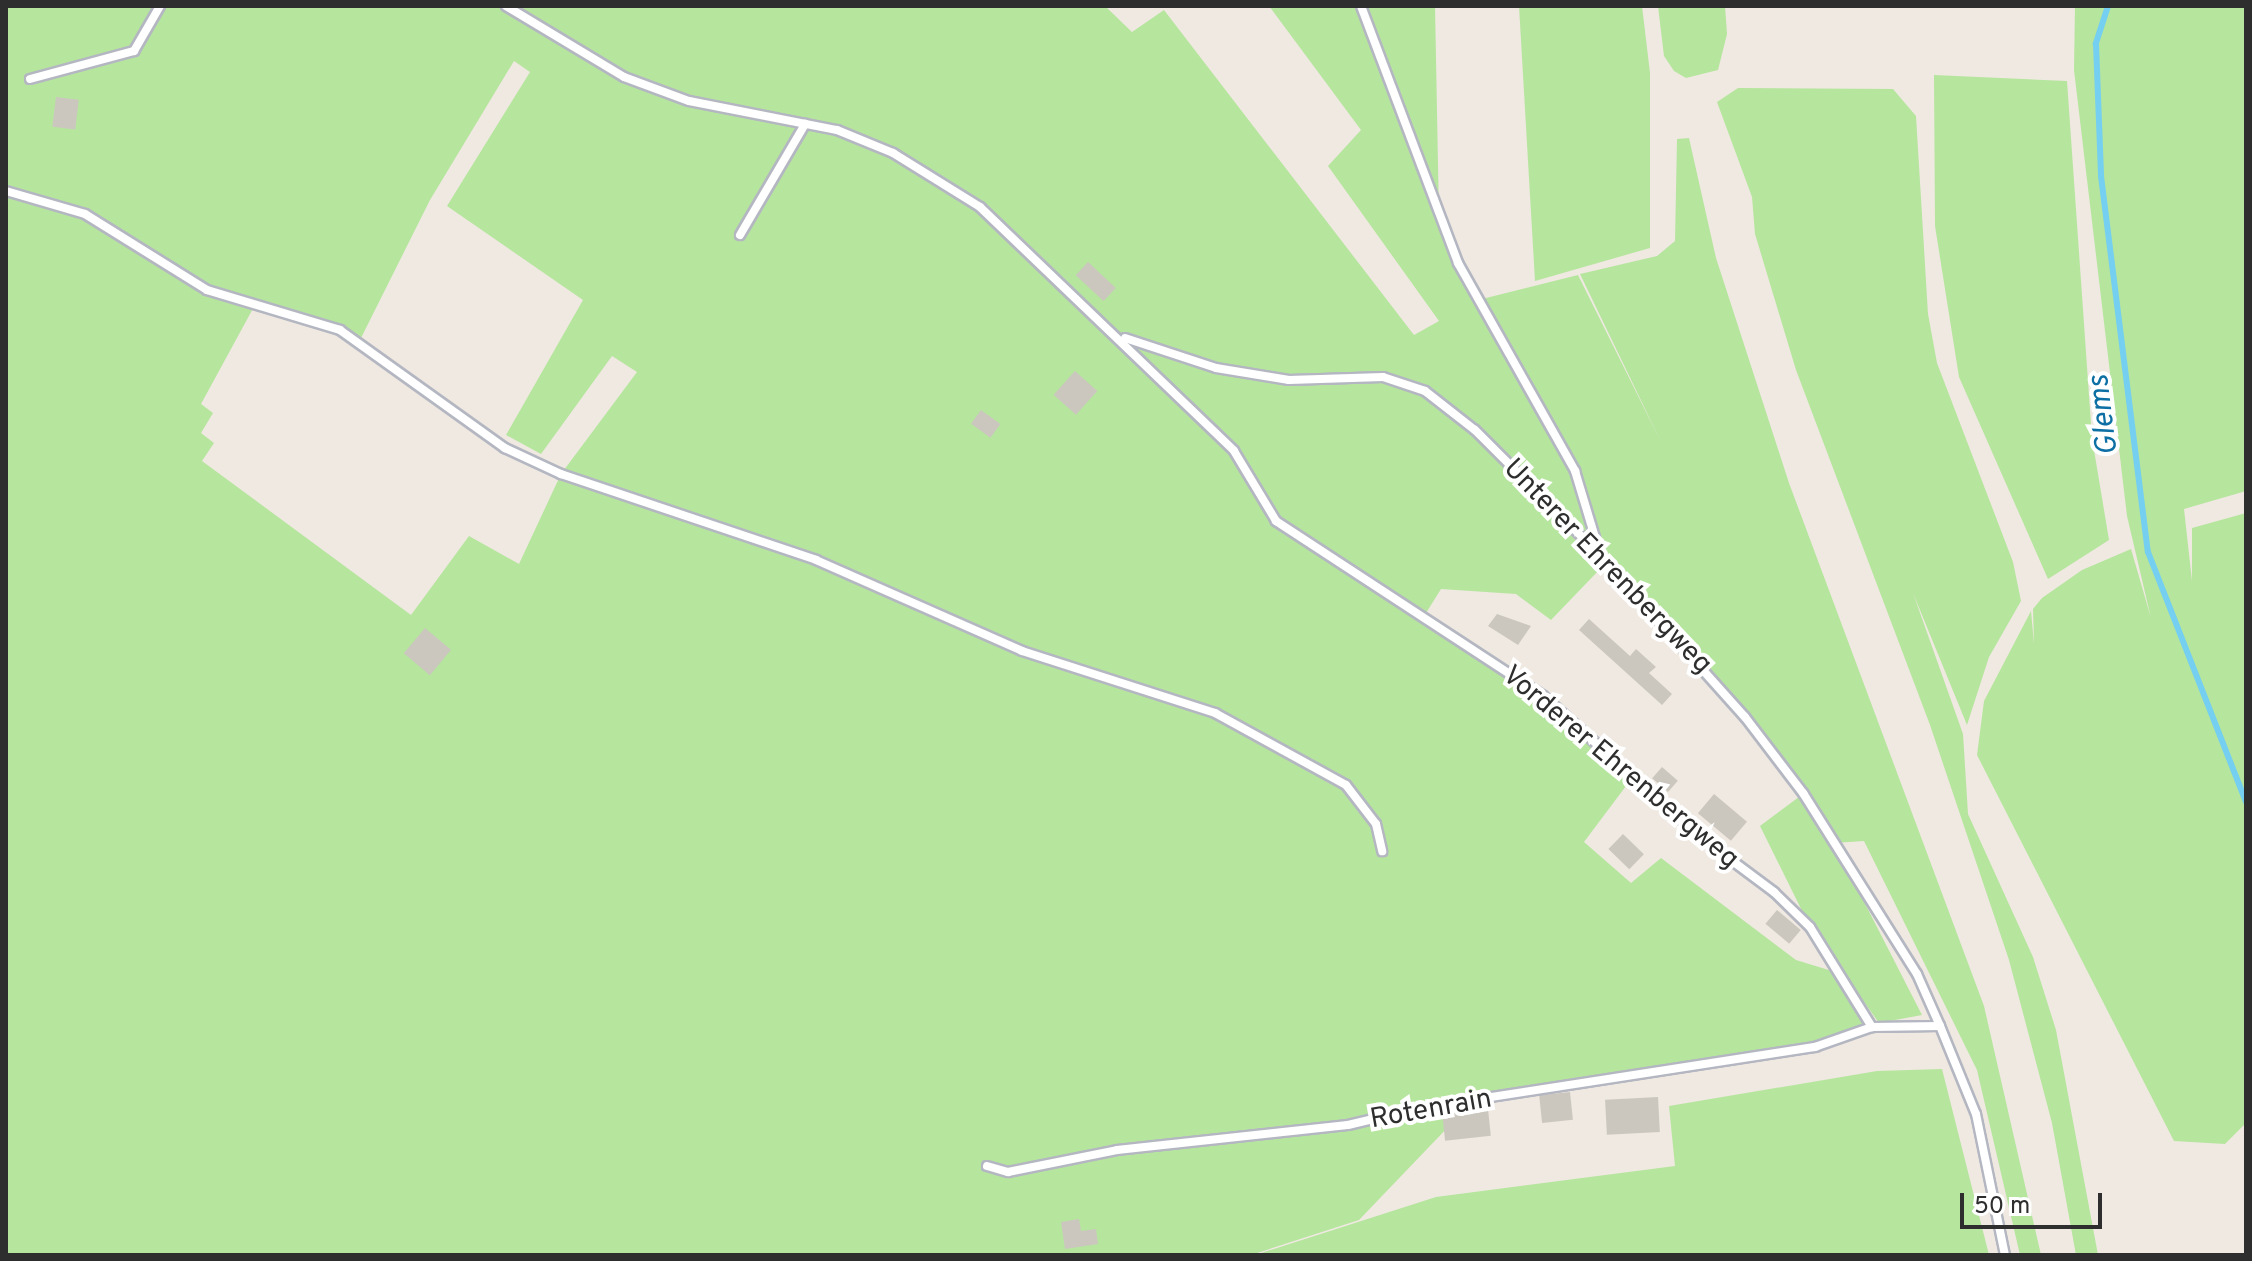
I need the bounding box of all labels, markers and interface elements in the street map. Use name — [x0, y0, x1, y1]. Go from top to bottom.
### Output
water label: Glems — [2082, 373, 2128, 457]
street label: Unterer Ehrenbergweg — [1496, 452, 1718, 682]
street label: Vorderer Ehrenbergweg — [1495, 659, 1745, 877]
street label: Rotenrain — [1368, 1083, 1494, 1137]
scale bar — [1964, 1177, 2106, 1227]
text: 50 m — [1974, 1192, 2030, 1222]

